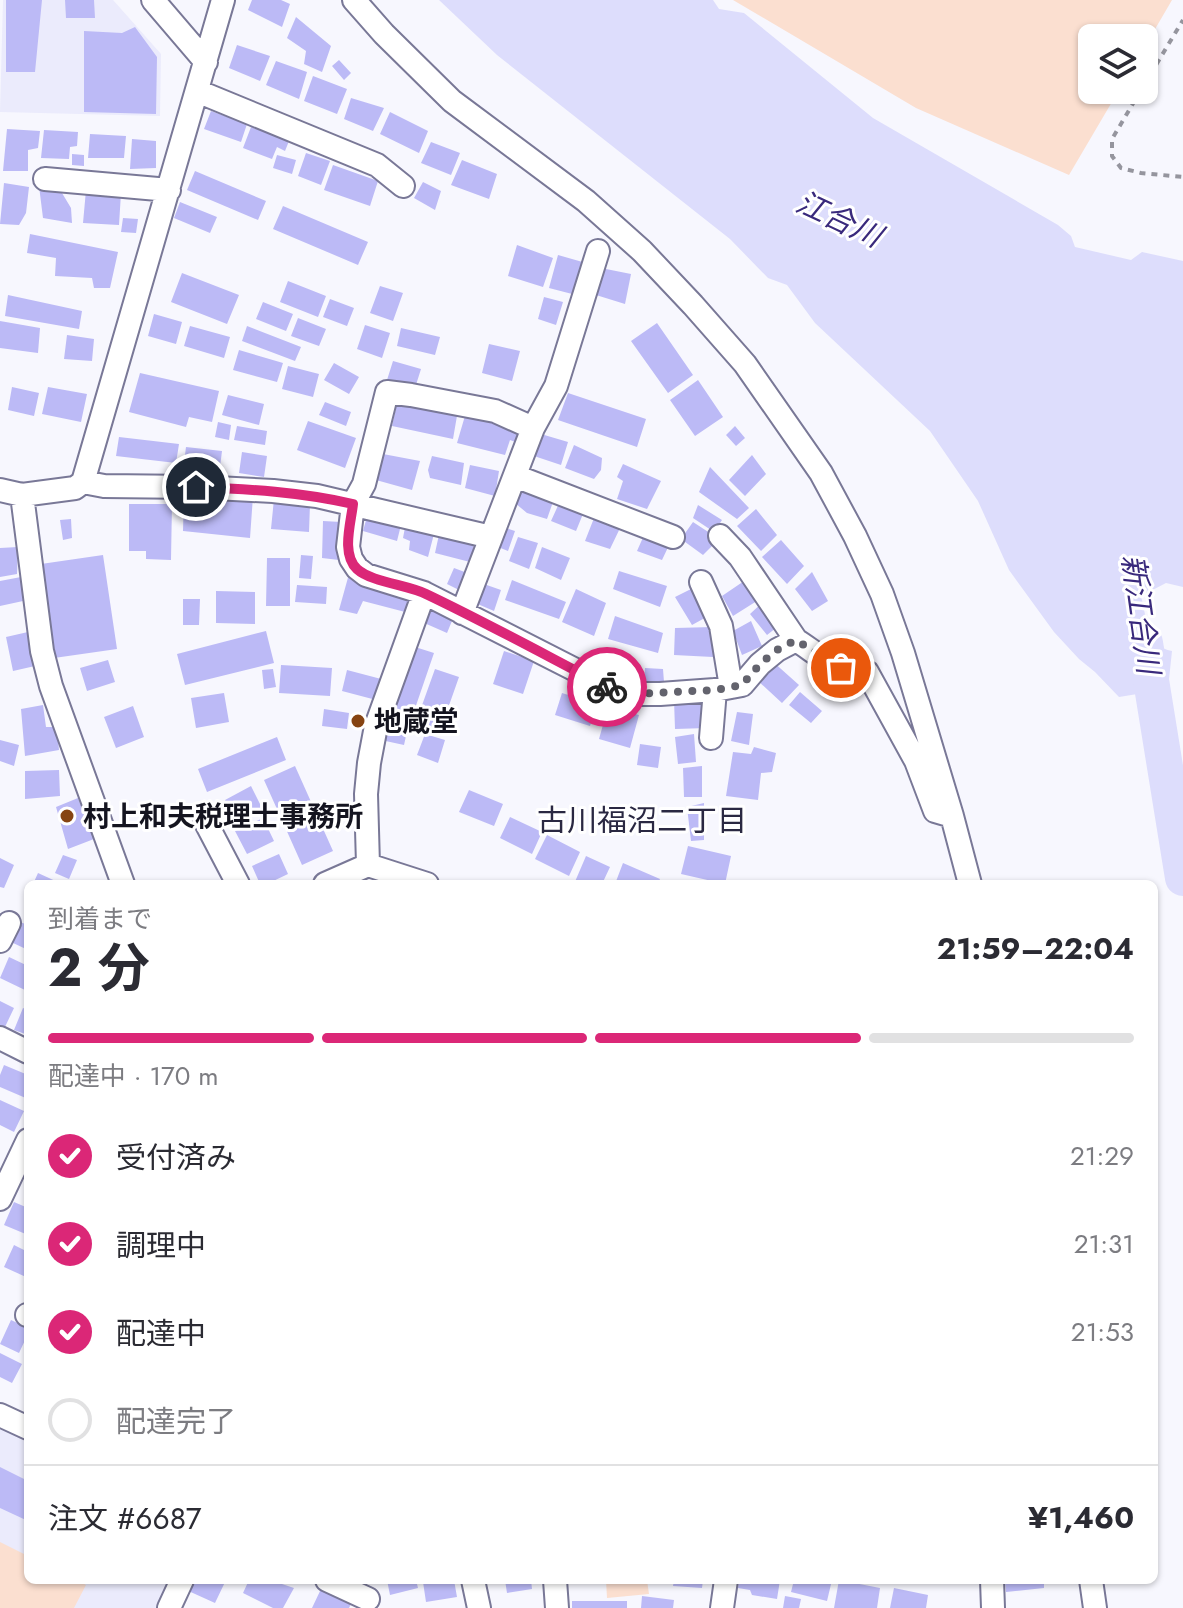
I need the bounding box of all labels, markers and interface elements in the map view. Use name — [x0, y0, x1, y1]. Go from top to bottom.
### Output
map controls — [1078, 24, 1158, 104]
button: layers — [1078, 24, 1158, 104]
water label: 江合川 — [789, 180, 892, 259]
pin — [162, 453, 230, 521]
icon: home — [174, 465, 218, 509]
water label: 新江合川 — [1111, 552, 1171, 679]
pin — [807, 634, 875, 702]
icon: bag — [819, 646, 863, 690]
courier — [567, 647, 647, 727]
icon: bike — [585, 665, 629, 709]
place label: 地蔵堂 — [374, 701, 458, 742]
marker: 地蔵堂 — [349, 712, 367, 730]
place label: 村上和夫税理士事務所 — [83, 796, 363, 837]
district label: 古川福沼二丁目 — [537, 799, 747, 842]
marker: 村上和夫税理士事務所 — [58, 807, 76, 825]
text: 到着まで — [48, 900, 152, 938]
text: 21:59–22:04 — [937, 927, 1134, 970]
text: 2 分 — [48, 930, 150, 1006]
text: 配達中 · 170 m — [48, 1057, 218, 1095]
icon: check — [48, 1134, 92, 1178]
text: 受付済み — [116, 1136, 236, 1179]
text: 21:29 — [1070, 1137, 1134, 1175]
icon: check — [48, 1222, 92, 1266]
text: 調理中 — [116, 1224, 206, 1267]
text: 21:31 — [1074, 1225, 1134, 1263]
icon: check — [48, 1310, 92, 1354]
text: 配達中 — [116, 1312, 206, 1355]
text: 21:53 — [1071, 1313, 1134, 1351]
text: 配達完了 — [116, 1400, 236, 1443]
text: ¥1,460 — [1028, 1496, 1134, 1539]
text: 注文 #6687 — [48, 1497, 201, 1540]

